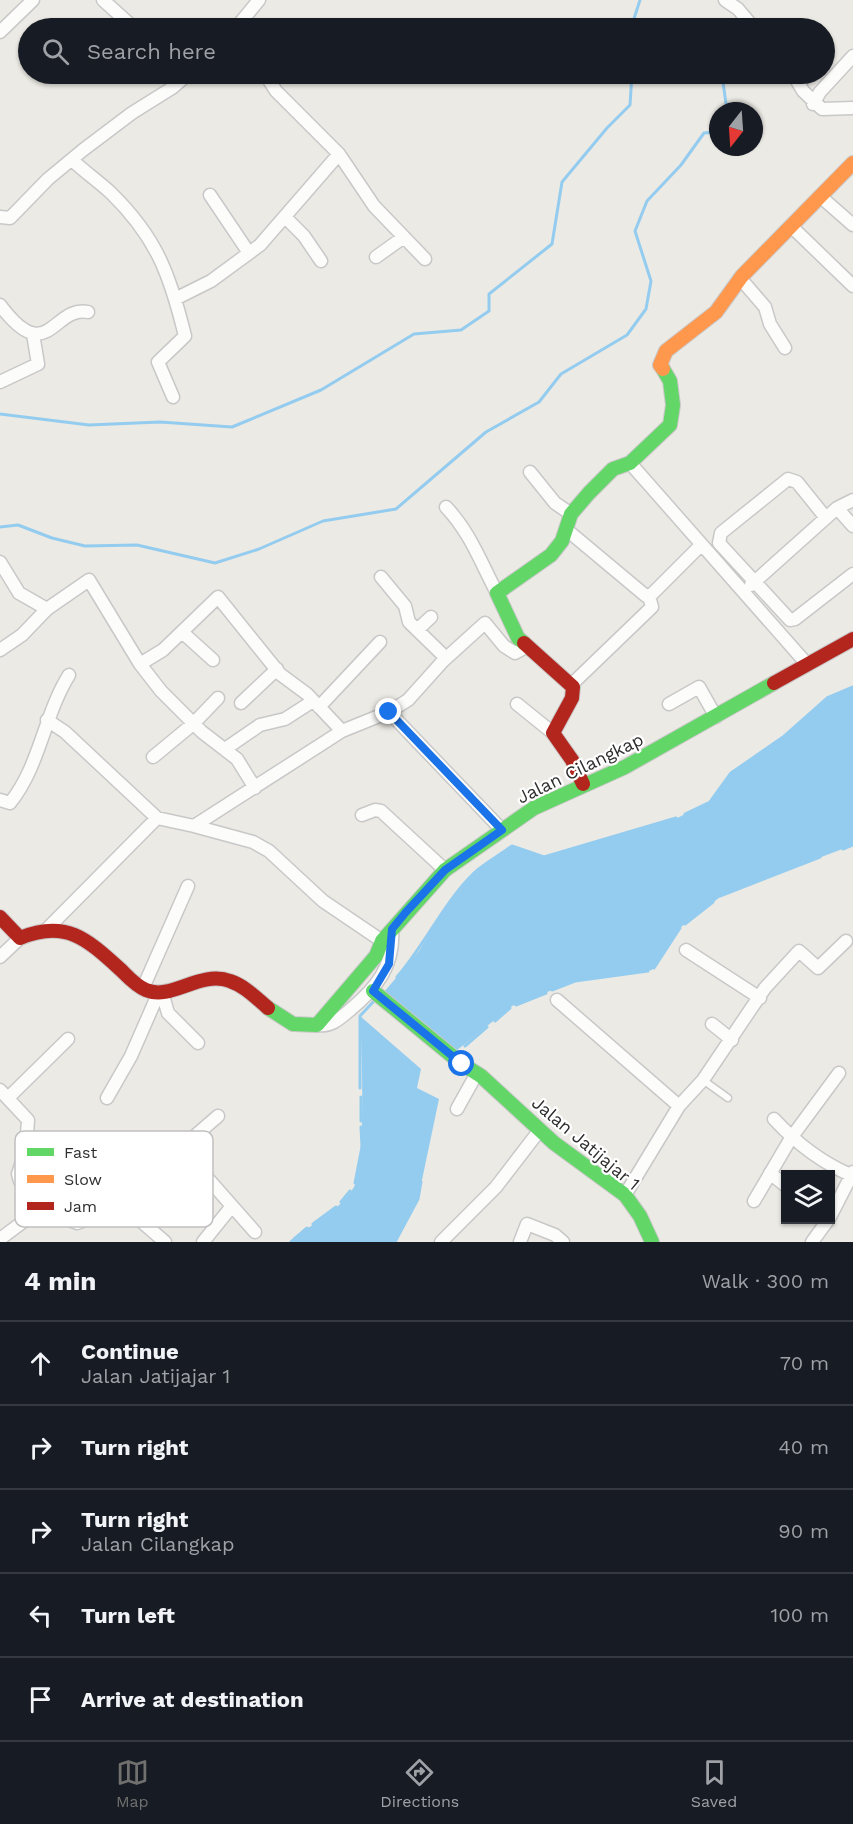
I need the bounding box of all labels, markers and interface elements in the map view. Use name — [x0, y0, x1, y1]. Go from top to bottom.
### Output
search box — [18, 18, 835, 84]
icon: search — [39, 35, 72, 68]
text: Search here — [87, 39, 216, 64]
north arrow — [709, 102, 763, 156]
route end — [375, 698, 401, 724]
street label: Jalan Cilangkap — [513, 728, 647, 808]
route start — [448, 1050, 474, 1076]
street label: Jalan Jatijajar 1 — [528, 1092, 644, 1194]
legend — [15, 1131, 213, 1227]
text: Fast — [64, 1143, 97, 1162]
text: Slow — [64, 1170, 102, 1189]
map controls — [781, 1170, 835, 1224]
button: layers — [781, 1170, 835, 1224]
text: Jam — [64, 1197, 97, 1216]
text: 4 min — [24, 1266, 96, 1296]
text: Walk · 300 m — [702, 1269, 829, 1293]
text: Continue — [81, 1339, 179, 1364]
icon: ahead — [24, 1347, 57, 1380]
text: 70 m — [780, 1351, 829, 1375]
text: Jalan Jatijajar 1 — [81, 1364, 230, 1388]
icon: right — [24, 1431, 57, 1464]
text: Turn right — [81, 1435, 188, 1460]
text: 40 m — [778, 1435, 829, 1459]
text: Turn right — [81, 1507, 188, 1532]
icon: right — [24, 1515, 57, 1548]
text: 90 m — [778, 1519, 829, 1543]
text: Jalan Cilangkap — [81, 1532, 234, 1556]
icon: left — [24, 1599, 57, 1632]
text: Turn left — [81, 1603, 175, 1628]
text: 100 m — [770, 1603, 829, 1627]
icon: arrive — [24, 1683, 57, 1716]
text: Arrive at destination — [81, 1687, 304, 1712]
tab: Map — [116, 1756, 149, 1811]
tab: Directions — [380, 1756, 459, 1811]
tab: Saved — [691, 1756, 737, 1811]

